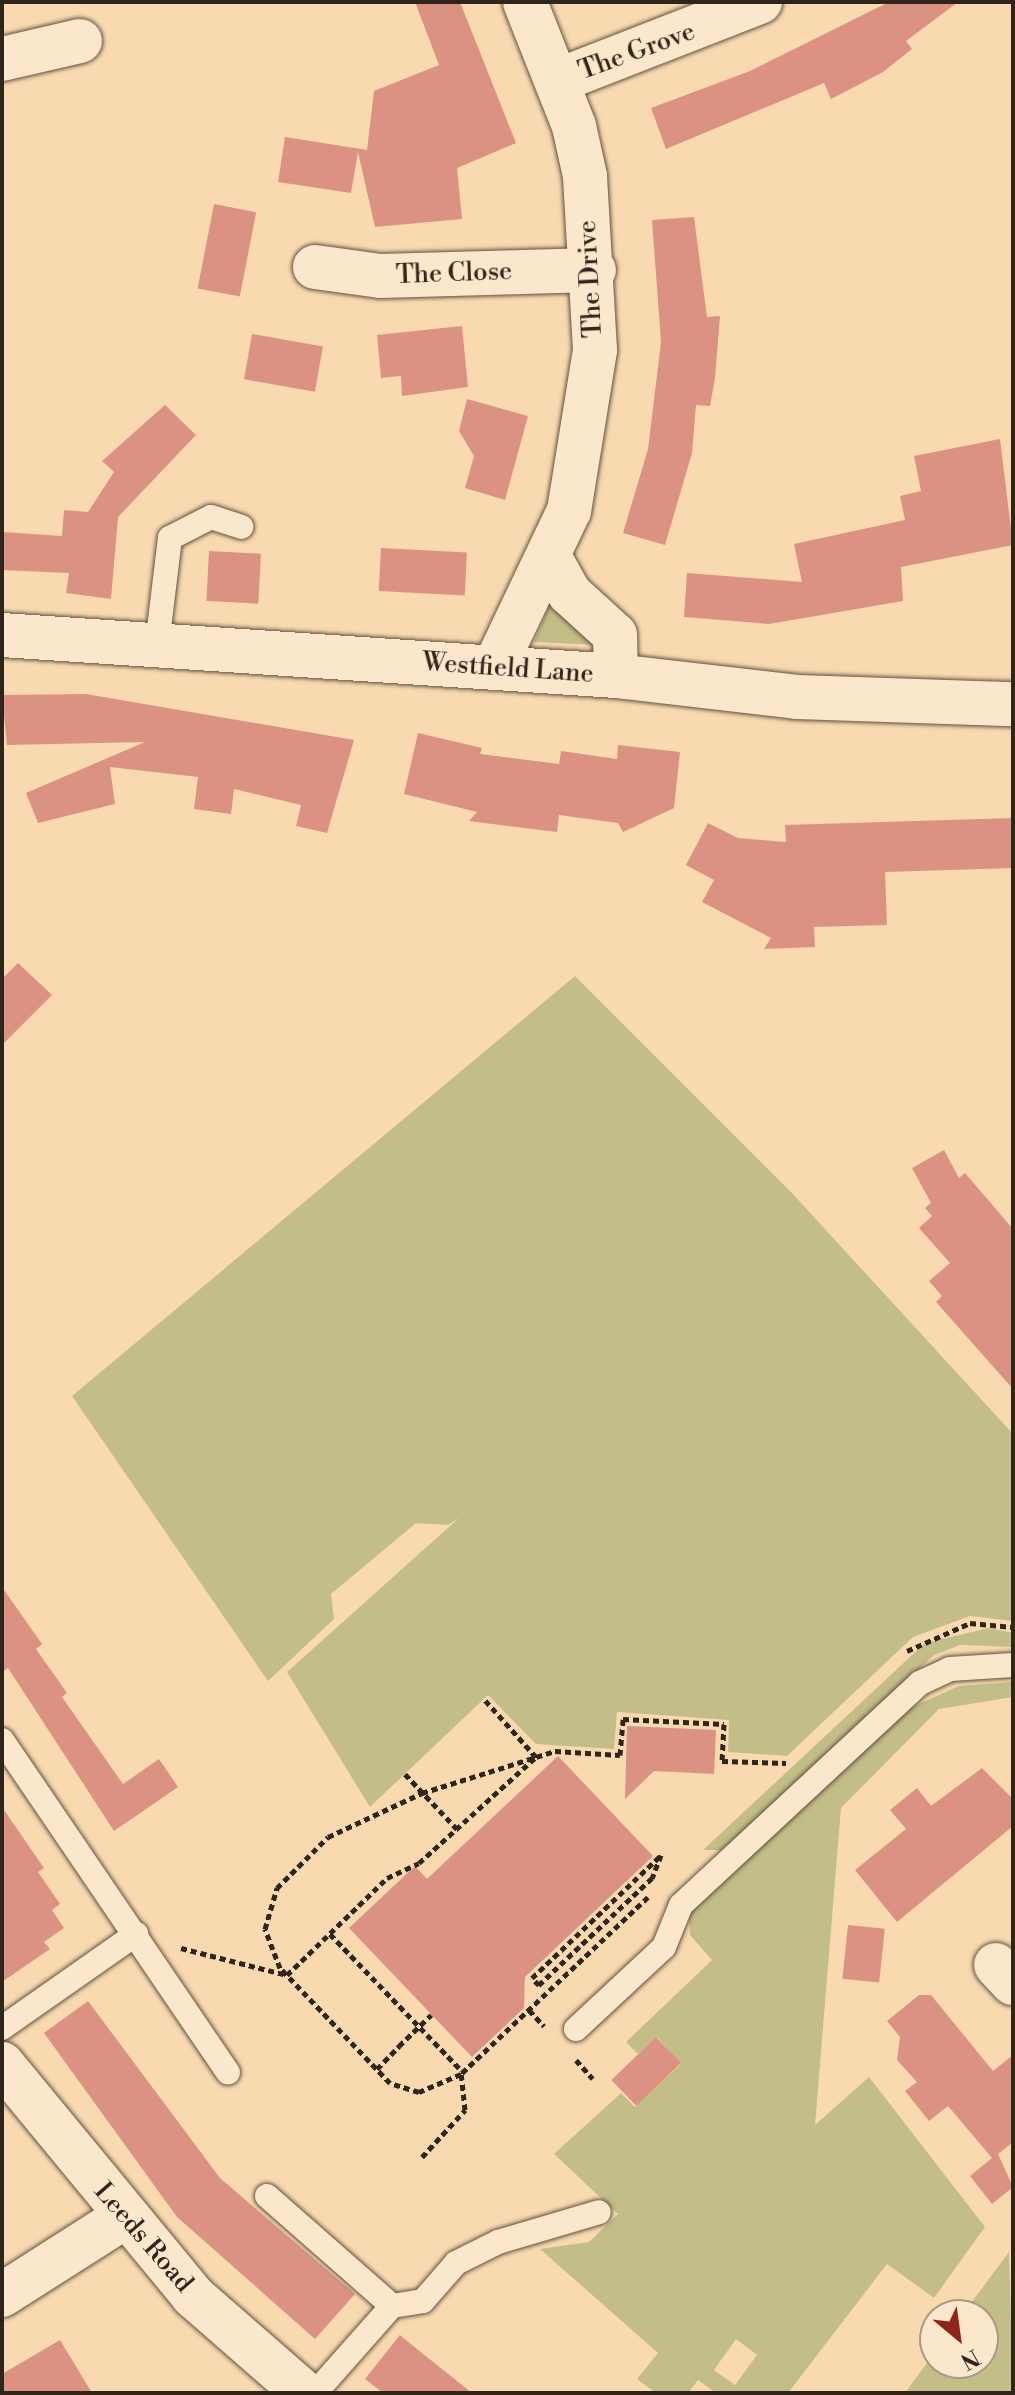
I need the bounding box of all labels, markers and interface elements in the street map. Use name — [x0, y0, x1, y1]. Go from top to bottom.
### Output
street label: The Grove — [575, 17, 699, 87]
street label: The Drive — [572, 219, 610, 339]
street label: The Close — [395, 256, 513, 292]
street label: Westfield Lane — [421, 647, 595, 691]
street label: Leeds Road — [87, 2177, 199, 2299]
north arrow — [919, 2299, 999, 2379]
text: N — [956, 2343, 984, 2375]

